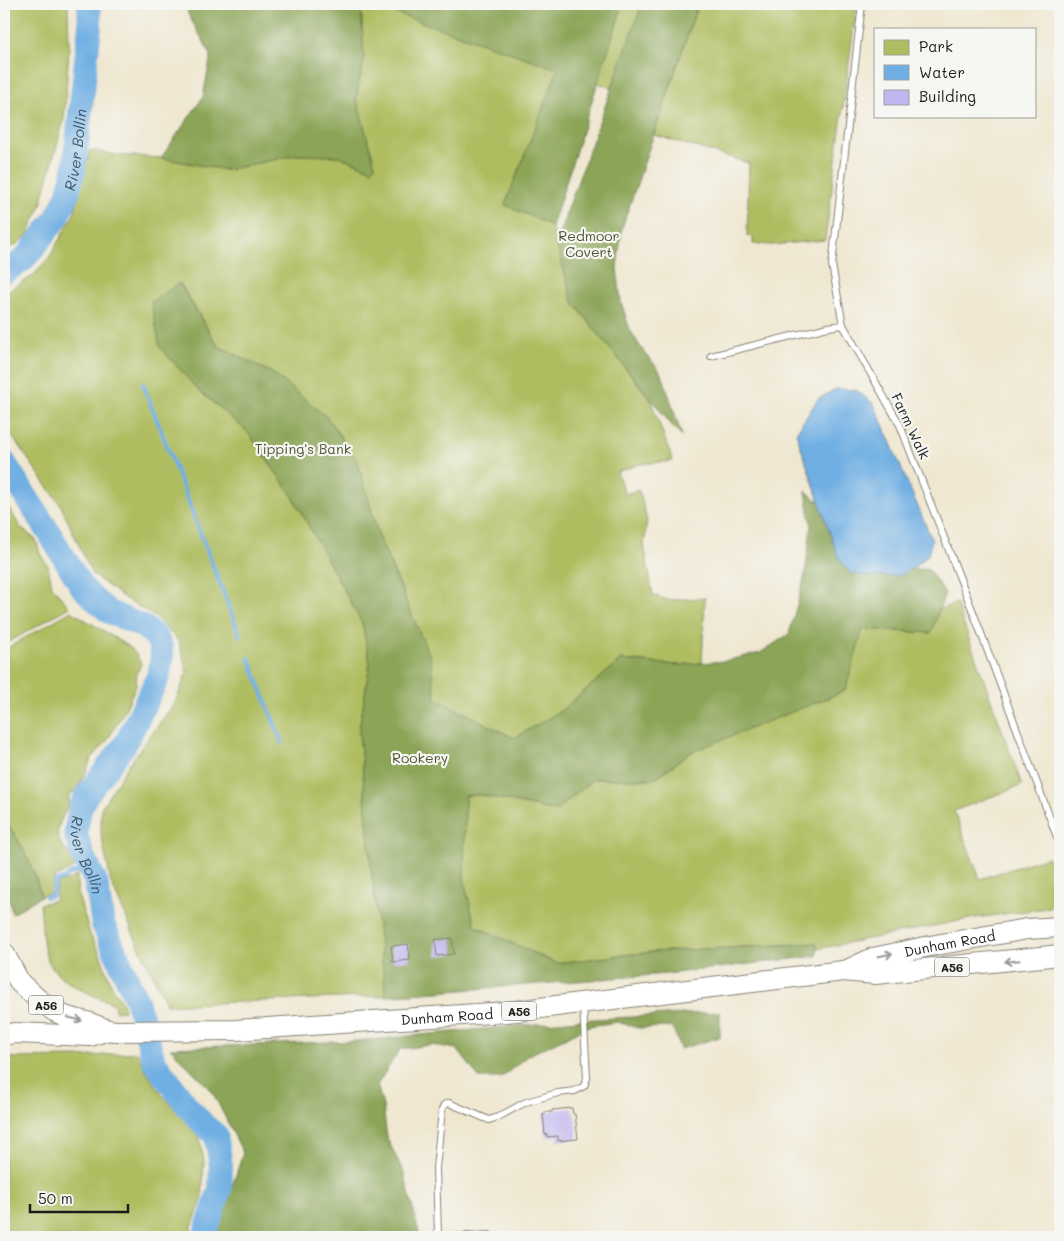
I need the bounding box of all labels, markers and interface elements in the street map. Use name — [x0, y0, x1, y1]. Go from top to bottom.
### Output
legend — [874, 28, 1036, 118]
text: Park — [919, 36, 953, 56]
text: Water — [919, 62, 965, 82]
text: Building — [919, 86, 976, 106]
water label: River Bollin — [59, 108, 91, 193]
park label: Redmoor Covert — [558, 226, 620, 261]
street label: Farm Walk — [887, 390, 935, 462]
park label: Tipping's Bank — [255, 439, 351, 458]
park label: Rookery — [392, 748, 448, 767]
water label: River Bollin — [66, 814, 108, 896]
street label: Dunham Road — [902, 925, 997, 961]
one-way arrow — [877, 950, 893, 959]
one-way arrow — [1004, 956, 1020, 966]
road number: A56 — [934, 958, 970, 976]
road number: A56 — [28, 996, 64, 1014]
road number: A56 — [502, 1001, 536, 1020]
street label: Dunham Road — [400, 1003, 494, 1029]
one-way arrow — [67, 1015, 83, 1024]
scale bar — [30, 1181, 128, 1213]
text: 50 m — [38, 1188, 73, 1208]

